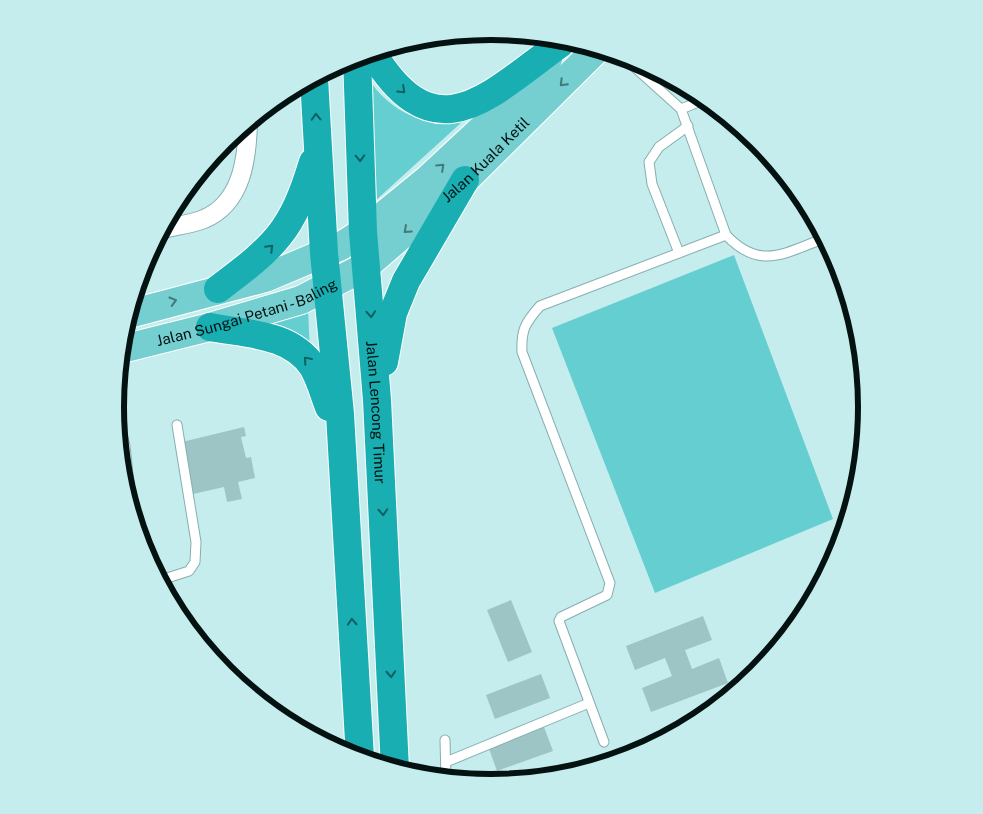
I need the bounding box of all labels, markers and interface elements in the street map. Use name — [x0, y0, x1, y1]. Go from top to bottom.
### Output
one-way arrow — [560, 77, 569, 86]
one-way arrow — [397, 85, 406, 94]
one-way arrow — [311, 113, 321, 120]
street label: Jalan Kuala Ketil — [438, 113, 532, 205]
one-way arrow — [355, 155, 365, 163]
one-way arrow — [435, 164, 444, 173]
one-way arrow — [403, 224, 412, 233]
one-way arrow — [264, 245, 273, 254]
street label: Jalan Sungai Petani - Baling — [154, 274, 339, 349]
one-way arrow — [169, 297, 177, 307]
one-way arrow — [365, 311, 376, 319]
street label: Jalan Lencong Timur — [364, 340, 390, 484]
one-way arrow — [303, 357, 312, 366]
one-way arrow — [377, 508, 388, 516]
one-way arrow — [347, 618, 358, 626]
one-way arrow — [385, 670, 396, 678]

